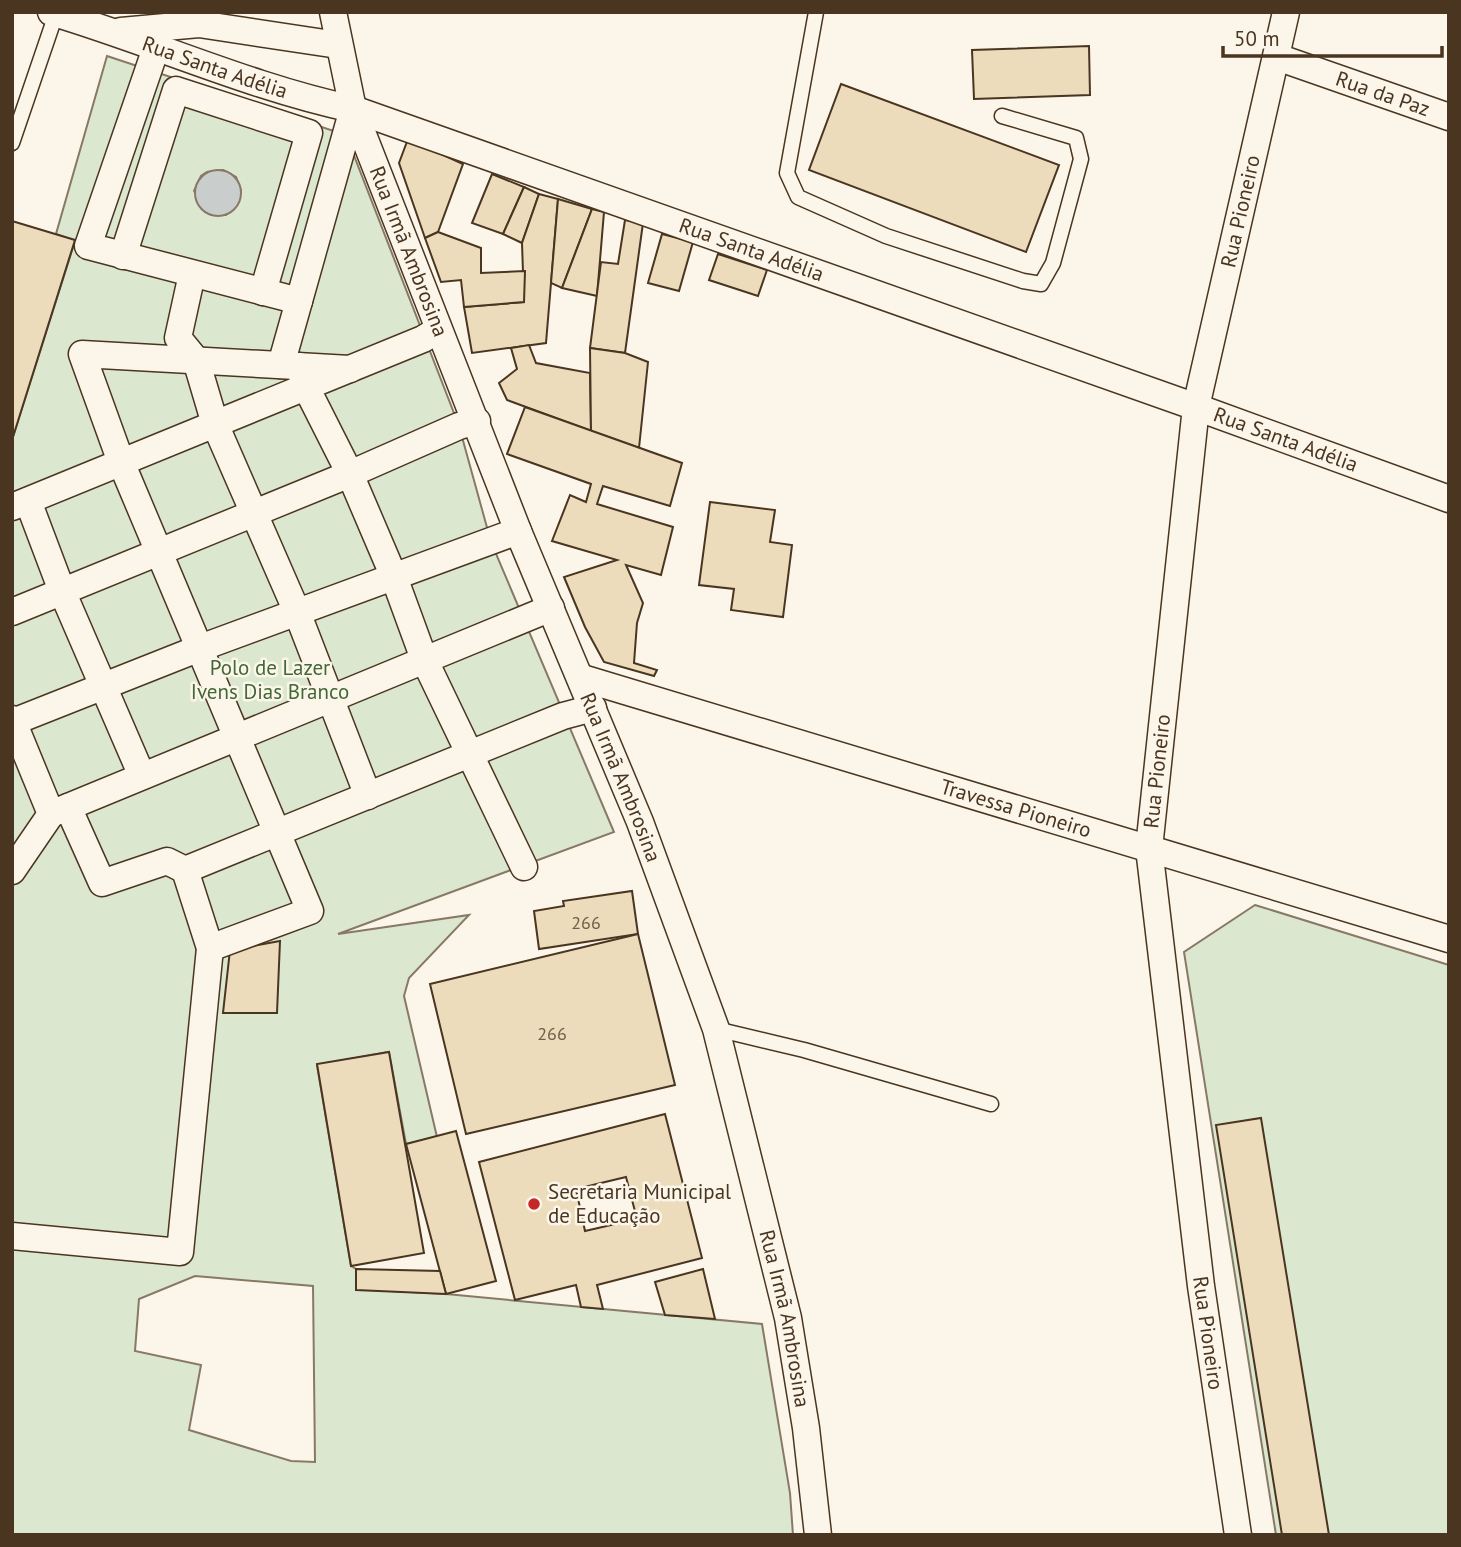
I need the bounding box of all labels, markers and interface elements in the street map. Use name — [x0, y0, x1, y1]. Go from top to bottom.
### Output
scale bar — [1223, 14, 1442, 58]
text: 50 m — [1234, 25, 1280, 52]
street label: Rua Santa Adélia — [139, 29, 291, 104]
street label: Rua da Paz — [1332, 65, 1434, 122]
street label: Rua Pioneiro — [1214, 152, 1266, 270]
street label: Rua Irmã Ambrosina — [364, 162, 455, 340]
street label: Rua Santa Adélia — [676, 211, 828, 287]
street label: Rua Santa Adélia — [1210, 401, 1362, 478]
park label: Polo de Lazer Ivens Dias Branco — [191, 654, 349, 705]
street label: Rua Irmã Ambrosina — [574, 688, 668, 866]
street label: Rua Pioneiro — [1137, 713, 1176, 830]
street label: Travessa Pioneiro — [937, 773, 1095, 844]
house number: 266 — [571, 911, 601, 934]
house number: 266 — [537, 1022, 567, 1045]
place label: Secretaria Municipal de Educação — [548, 1178, 731, 1229]
marker: Secretaria Municipal de Educação — [526, 1196, 542, 1212]
street label: Rua Irmã Ambrosina — [754, 1227, 816, 1409]
street label: Rua Pioneiro — [1187, 1274, 1230, 1391]

